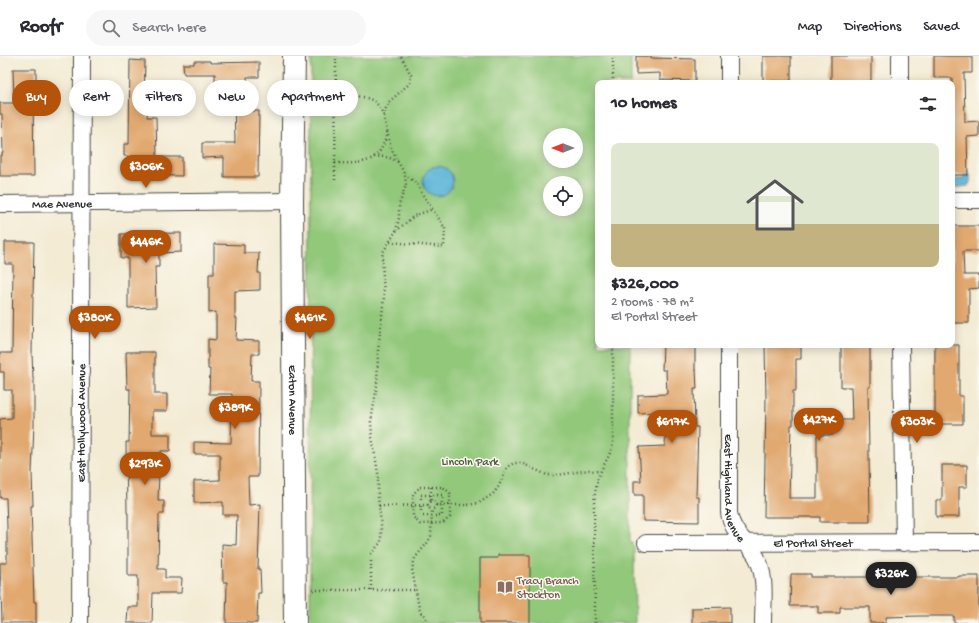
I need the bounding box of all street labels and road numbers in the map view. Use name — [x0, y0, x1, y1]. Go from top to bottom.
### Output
street label: Mae Avenue — [32, 198, 93, 213]
street label: East Hollywood Avenue — [75, 363, 90, 482]
street label: Eaton Avenue — [284, 365, 299, 436]
street label: East Highland Avenue — [720, 434, 748, 546]
street label: El Portal Street — [773, 537, 854, 552]

